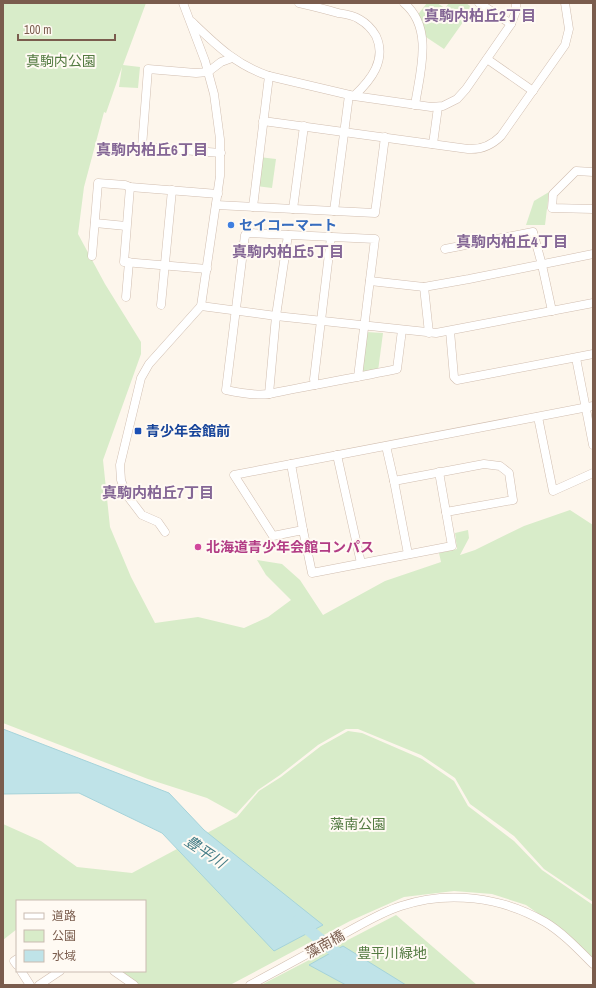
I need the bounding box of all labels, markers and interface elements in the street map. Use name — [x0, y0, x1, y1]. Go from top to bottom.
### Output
district label: 真駒内柏丘2丁目 — [424, 5, 536, 26]
scale bar — [18, 16, 115, 42]
text: 100 m — [24, 22, 51, 38]
park label: 真駒内公園 — [26, 52, 96, 70]
district label: 真駒内柏丘6丁目 — [96, 139, 208, 160]
place label: セイコーマート — [239, 216, 337, 234]
marker: セイコーマート — [226, 220, 236, 230]
district label: 真駒内柏丘4丁目 — [456, 231, 568, 252]
district label: 真駒内柏丘5丁目 — [232, 241, 344, 262]
place label: 青少年会館前 — [146, 422, 230, 440]
marker: 青少年会館前 — [133, 426, 143, 436]
district label: 真駒内柏丘7丁目 — [102, 482, 214, 503]
place label: 北海道青少年会館コンパス — [206, 538, 374, 556]
marker: 北海道青少年会館コンパス — [193, 542, 203, 552]
park label: 藻南公園 — [330, 815, 386, 833]
water label: 豊平川 — [181, 830, 231, 874]
legend — [16, 900, 146, 972]
text: 道路 — [52, 908, 76, 924]
street label: 藻南橋 — [302, 926, 348, 962]
text: 公園 — [52, 928, 76, 944]
park label: 豊平川緑地 — [357, 944, 427, 962]
text: 水域 — [52, 948, 76, 964]

